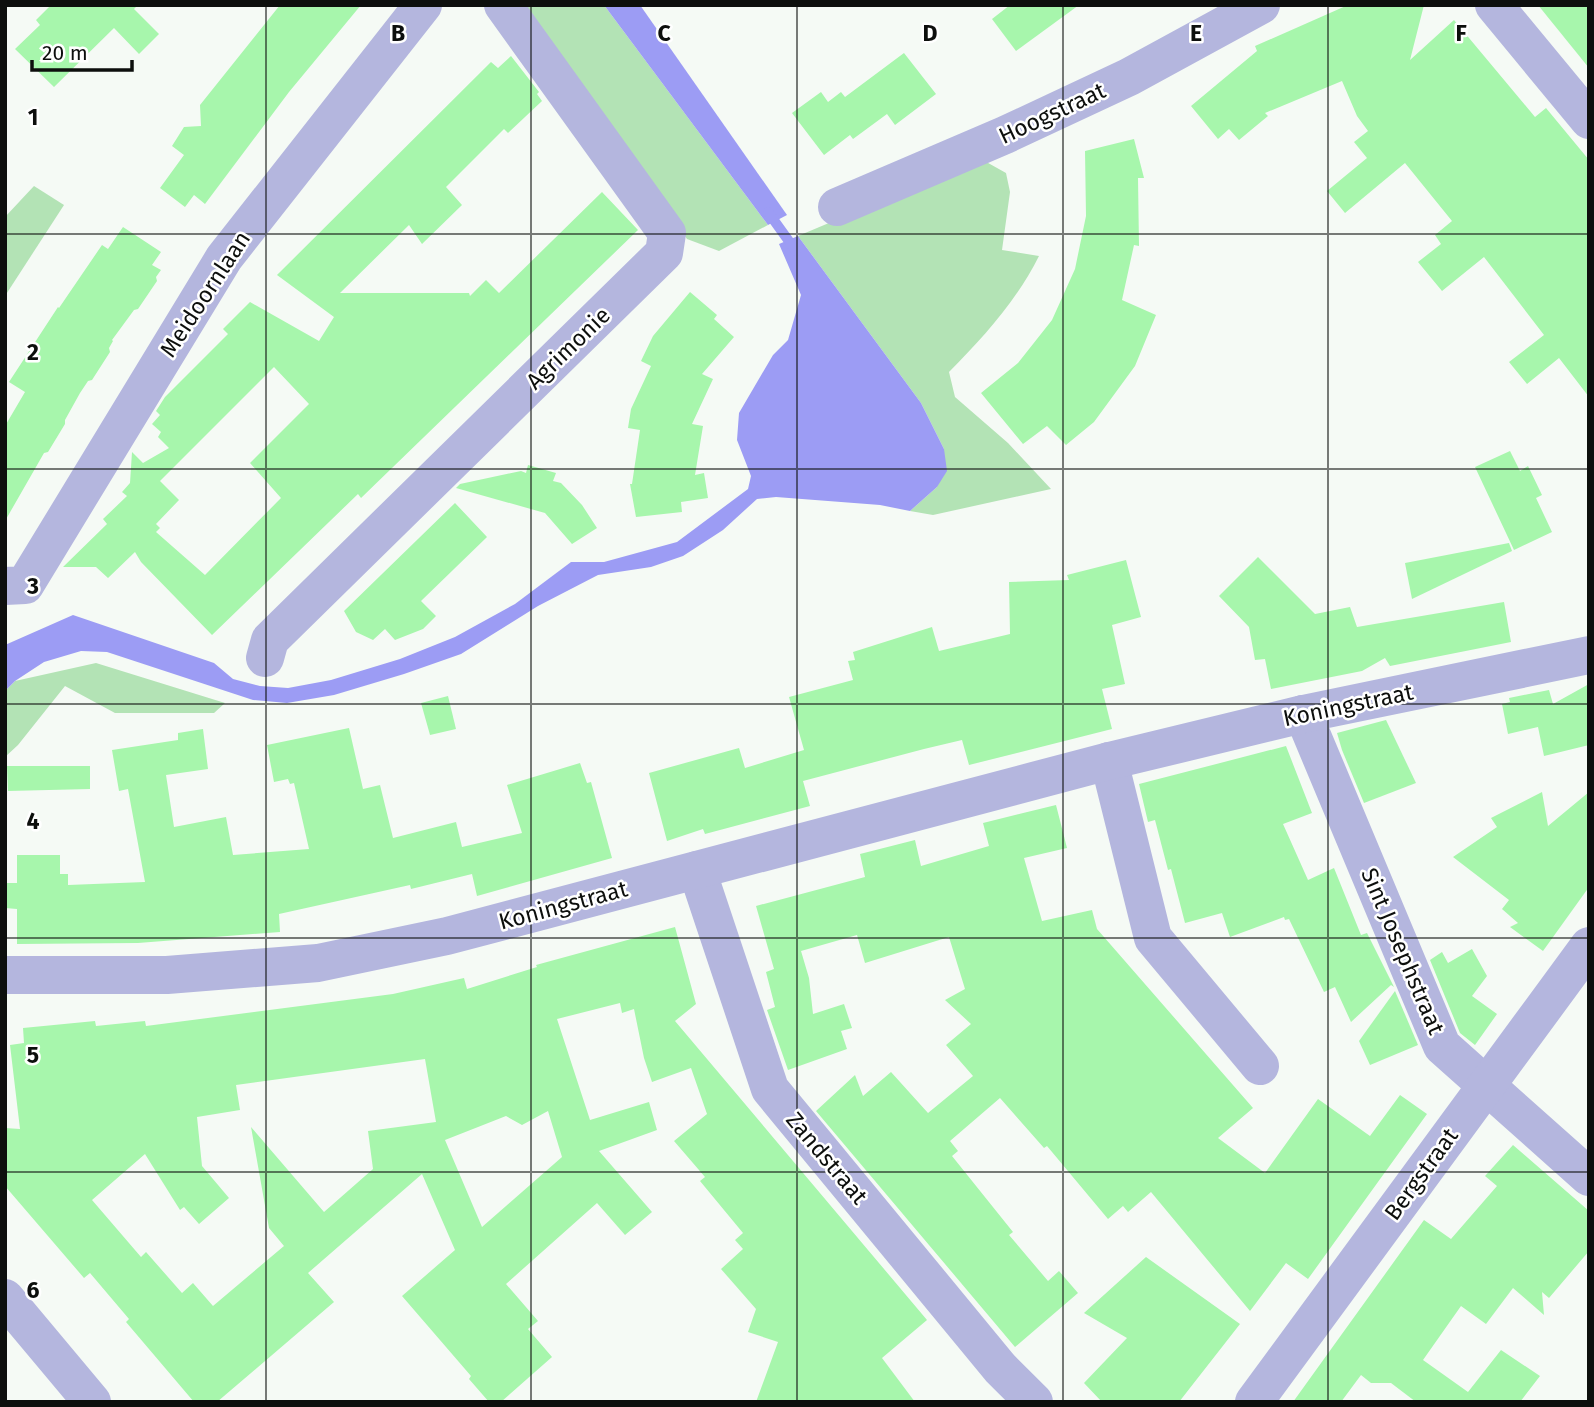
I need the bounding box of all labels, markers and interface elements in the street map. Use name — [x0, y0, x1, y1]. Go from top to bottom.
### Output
text: B — [391, 19, 405, 47]
text: C — [657, 19, 671, 47]
text: D — [923, 19, 938, 47]
text: E — [1190, 19, 1202, 47]
text: F — [1455, 19, 1467, 47]
scale bar — [32, 28, 131, 72]
text: 20 m — [42, 40, 88, 66]
street label: Hoogstraat — [994, 76, 1110, 150]
text: 1 — [28, 103, 38, 131]
street label: Meidoornlaan — [154, 226, 256, 362]
street label: Agrimonie — [520, 301, 616, 395]
text: 2 — [27, 338, 39, 366]
text: 3 — [26, 572, 39, 600]
street label: Koningstraat — [1280, 677, 1416, 732]
text: 4 — [27, 807, 40, 835]
street label: Sint Josephstraat — [1355, 864, 1451, 1039]
street label: Koningstraat — [496, 874, 631, 936]
text: 5 — [27, 1041, 39, 1069]
street label: Zandstraat — [780, 1106, 874, 1210]
street label: Bergstraat — [1378, 1122, 1464, 1226]
text: 6 — [27, 1276, 40, 1304]

